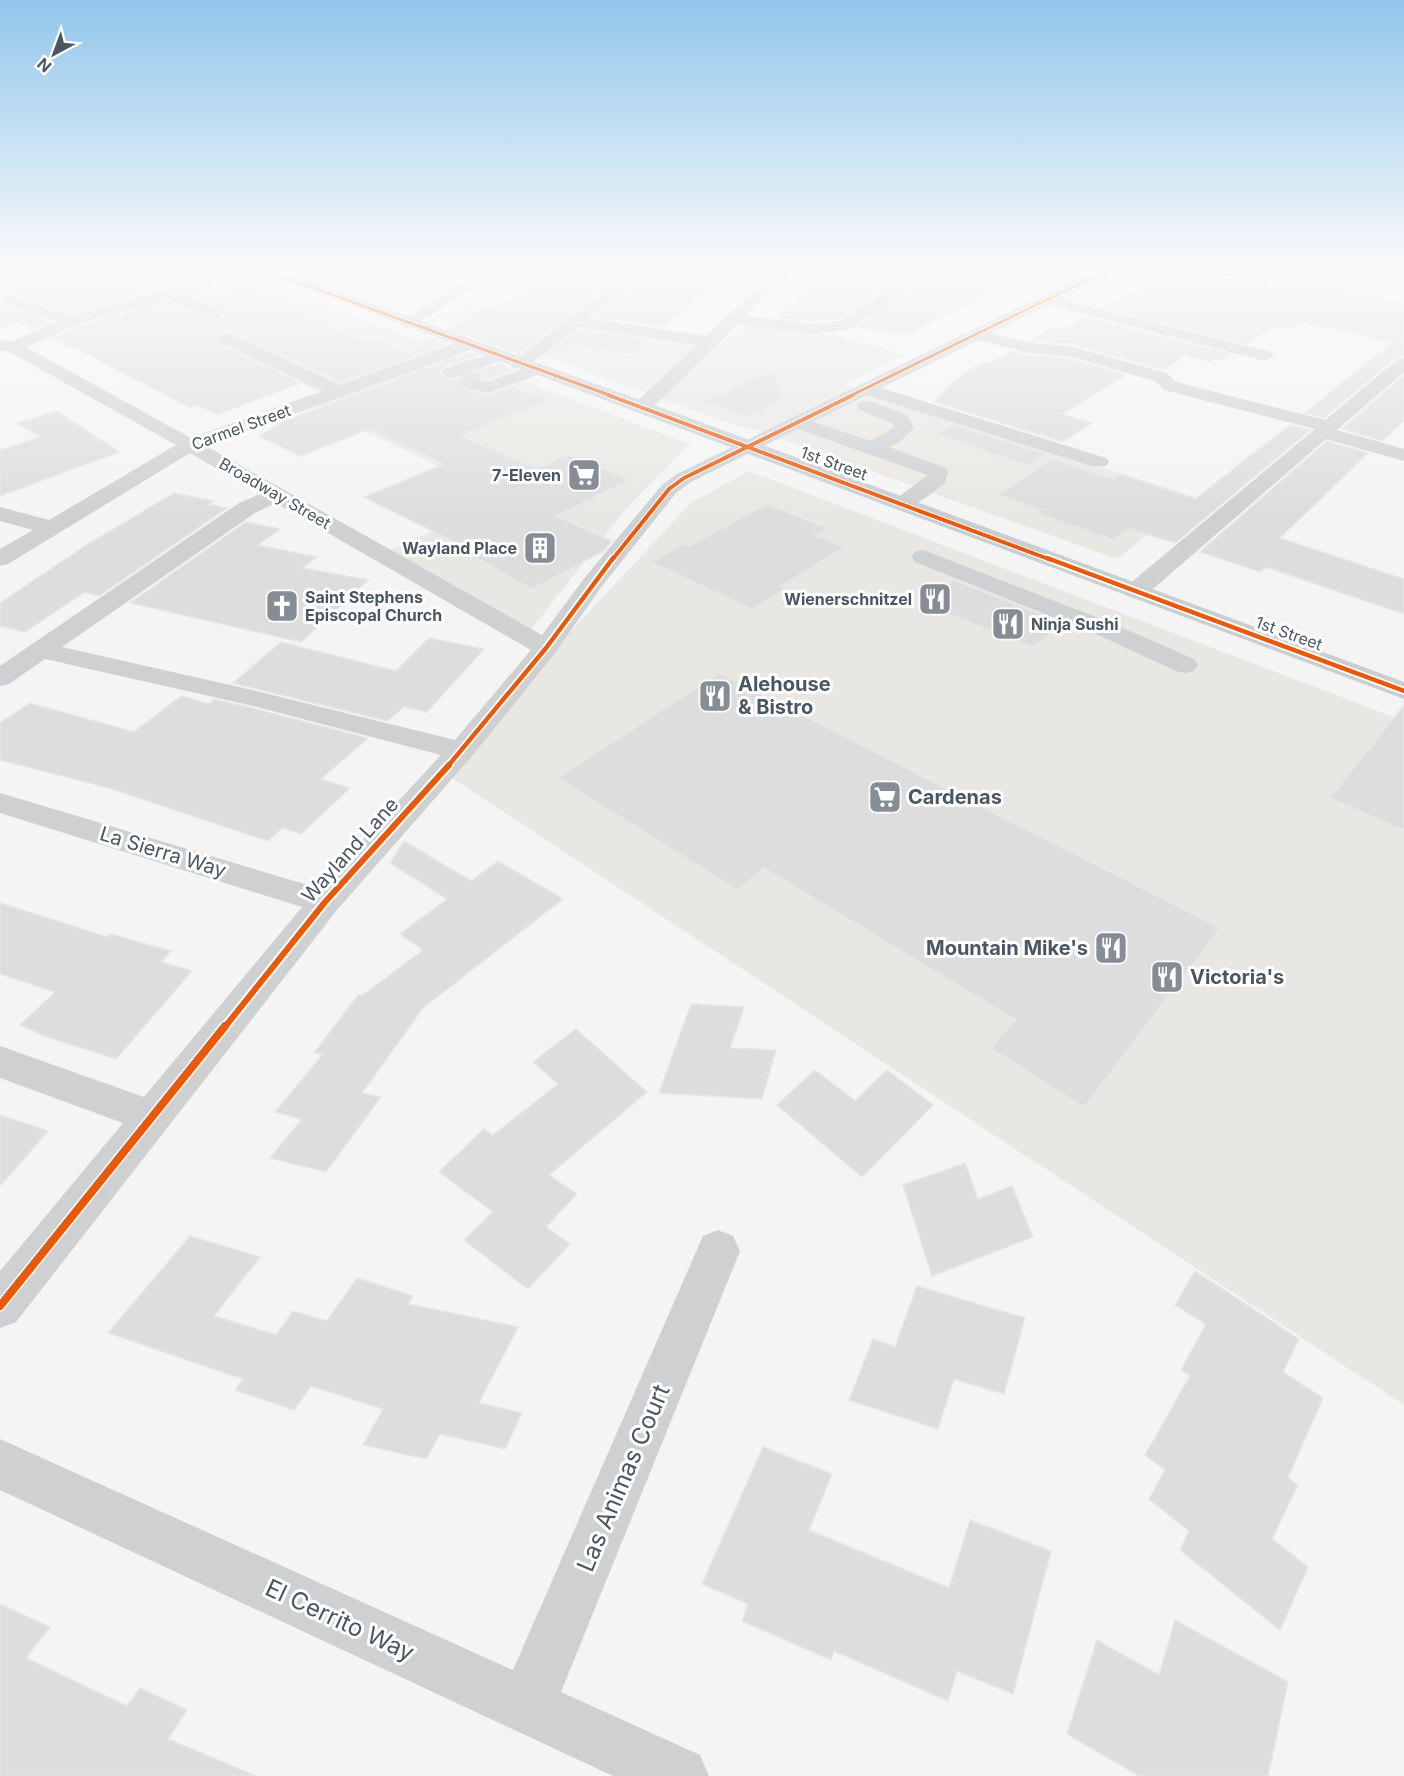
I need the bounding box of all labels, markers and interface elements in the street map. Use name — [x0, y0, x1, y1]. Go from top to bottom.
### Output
north arrow — [24, 24, 84, 84]
text: N — [33, 54, 55, 77]
street label: Carmel Street — [189, 400, 293, 454]
street label: 1st Street — [798, 442, 870, 484]
street label: Broadway Street — [216, 453, 334, 533]
supermarket icon: 7-Eleven — [566, 457, 602, 493]
place label: 7-Eleven — [492, 465, 561, 485]
building icon: Wayland Place — [522, 530, 558, 566]
place label: Wayland Place — [402, 538, 517, 558]
restaurant icon: Wienerschnitzel — [917, 581, 953, 617]
place label: Saint Stephens Episcopal Church — [305, 587, 442, 625]
church icon: Saint Stephens Episcopal Church — [264, 588, 300, 624]
place label: Wienerschnitzel — [784, 589, 912, 609]
restaurant icon: Ninja Sushi — [990, 606, 1026, 642]
street label: 1st Street — [1253, 612, 1325, 654]
place label: Ninja Sushi — [1031, 614, 1119, 634]
place label: Alehouse & Bistro — [738, 672, 831, 719]
restaurant icon: Alehouse & Bistro — [697, 678, 733, 714]
supermarket icon: Cardenas — [867, 779, 903, 815]
place label: Cardenas — [908, 785, 1002, 809]
street label: Wayland Lane — [297, 793, 403, 907]
street label: La Sierra Way — [97, 821, 229, 883]
restaurant icon: Mountain Mike's — [1093, 930, 1129, 966]
place label: Mountain Mike's — [926, 936, 1088, 960]
restaurant icon: Victoria's — [1149, 959, 1185, 995]
place label: Victoria's — [1190, 965, 1284, 989]
street label: Las Animas Court — [571, 1380, 676, 1576]
street label: El Cerrito Way — [261, 1573, 419, 1667]

